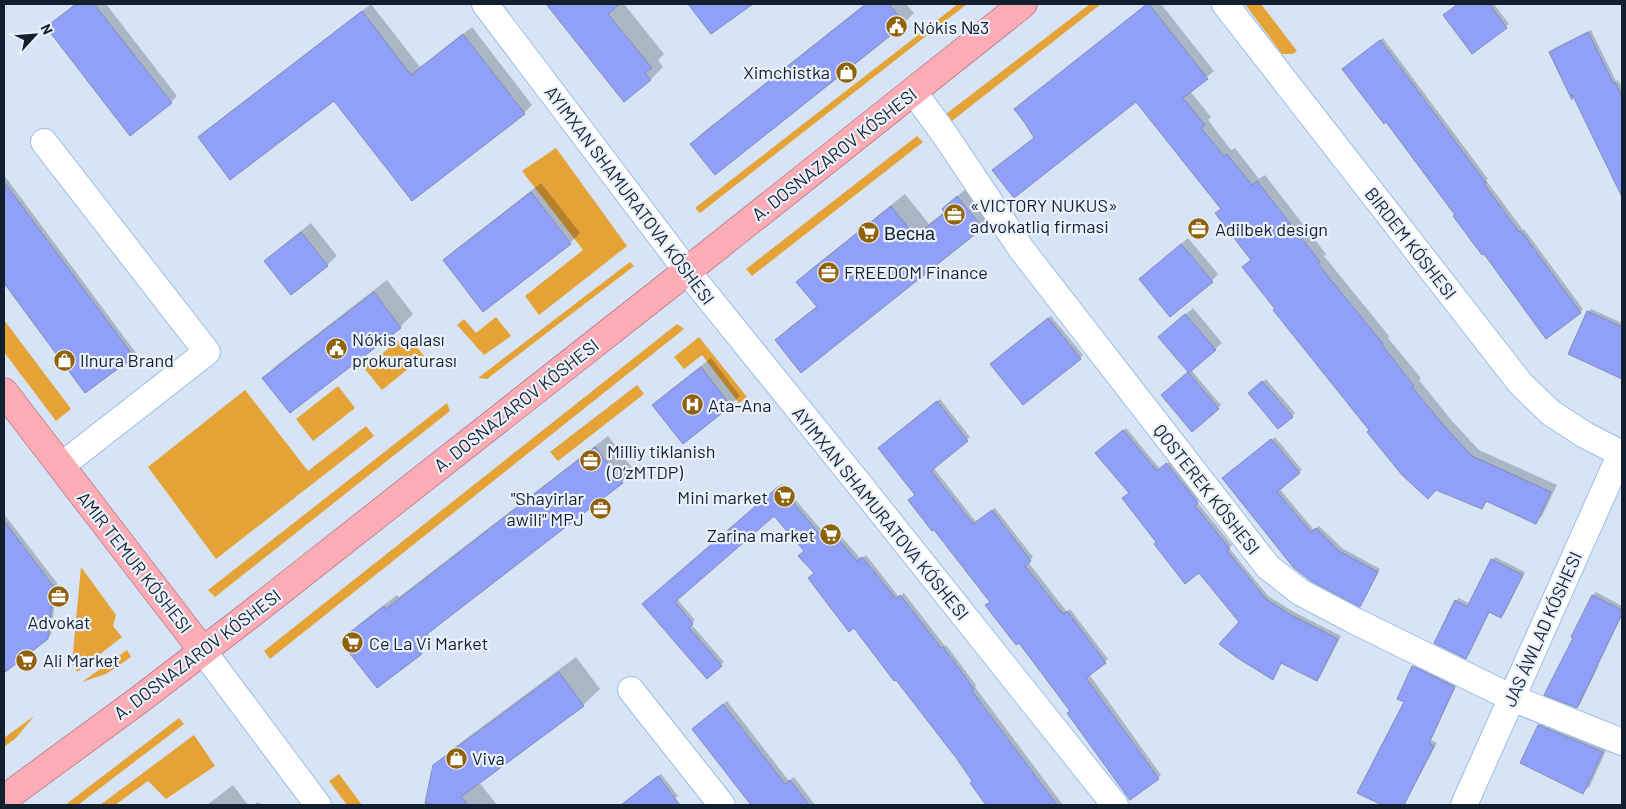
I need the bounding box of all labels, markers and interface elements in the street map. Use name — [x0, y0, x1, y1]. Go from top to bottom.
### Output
north arrow — [10, 10, 60, 60]
public building icon: Nókis №3 — [885, 15, 909, 39]
place label: Nókis №3 — [913, 16, 989, 38]
text: N — [37, 21, 57, 37]
shop icon: Ximchistka — [834, 60, 858, 84]
place label: Ximchistka — [743, 61, 830, 83]
street label: AYIMXAN SHAMURATOVA KÓSHESI — [541, 81, 719, 309]
street label: A. DOSNAZAROV KÓSHESI — [747, 83, 921, 225]
street label: BIRDEM KÓSHESI — [1361, 183, 1461, 303]
place label: «VICTORY NUKUS» advokatliq firmasi — [970, 194, 1118, 237]
office icon: «VICTORY NUKUS» advokatliq firmasi — [942, 203, 966, 227]
office icon: Adilbek design — [1187, 217, 1211, 241]
place label: Adilbek design — [1215, 218, 1328, 240]
supermarket icon: Весна — [856, 221, 880, 245]
place label: Весна — [884, 222, 936, 244]
office icon: FREEDOM Finance — [816, 260, 840, 284]
place label: FREEDOM Finance — [844, 261, 988, 283]
place label: Nókis qalası prokuraturası — [352, 328, 457, 371]
street label: A. DOSNAZAROV KÓSHESI — [429, 334, 603, 476]
public building icon: Nókis qalası prokuraturası — [324, 337, 348, 361]
shop icon: Ilnura Brand — [52, 348, 76, 372]
place label: Ilnura Brand — [80, 349, 174, 371]
hospital icon: Ata-Ana — [680, 393, 704, 417]
place label: Ata-Ana — [708, 394, 771, 416]
street label: AYIMXAN SHAMURATOVA KÓSHESI — [788, 402, 974, 624]
street label: QOSTEREK KÓSHESI — [1149, 419, 1265, 559]
place label: Milliy tiklanish (O‘zMTDP) — [606, 440, 715, 483]
office icon: Milliy tiklanish (O‘zMTDP) — [579, 449, 603, 473]
supermarket icon: Mini market — [772, 485, 796, 509]
place label: Mini market — [677, 486, 768, 508]
street label: AMIR TEMUR KÓSHESI — [73, 487, 197, 637]
place label: "Shayirlar awili" MPJ — [507, 487, 584, 530]
office icon: "Shayirlar awili" MPJ — [588, 496, 612, 520]
supermarket icon: Zarina market — [819, 523, 843, 547]
place label: Zarina market — [707, 524, 815, 546]
street label: JAS ÁWLAD KÓSHESI — [1498, 548, 1586, 710]
street label: A. DOSNAZAROV KÓSHESI — [109, 584, 285, 724]
office icon: Advokat — [47, 585, 71, 609]
place label: Advokat — [27, 611, 91, 633]
supermarket icon: Ce La Vi Market — [341, 631, 365, 655]
place label: Ce La Vi Market — [369, 632, 488, 654]
supermarket icon: Ali Market — [15, 648, 39, 672]
place label: Ali Market — [43, 649, 120, 671]
shop icon: Viva — [444, 746, 468, 770]
place label: Viva — [472, 747, 505, 769]

